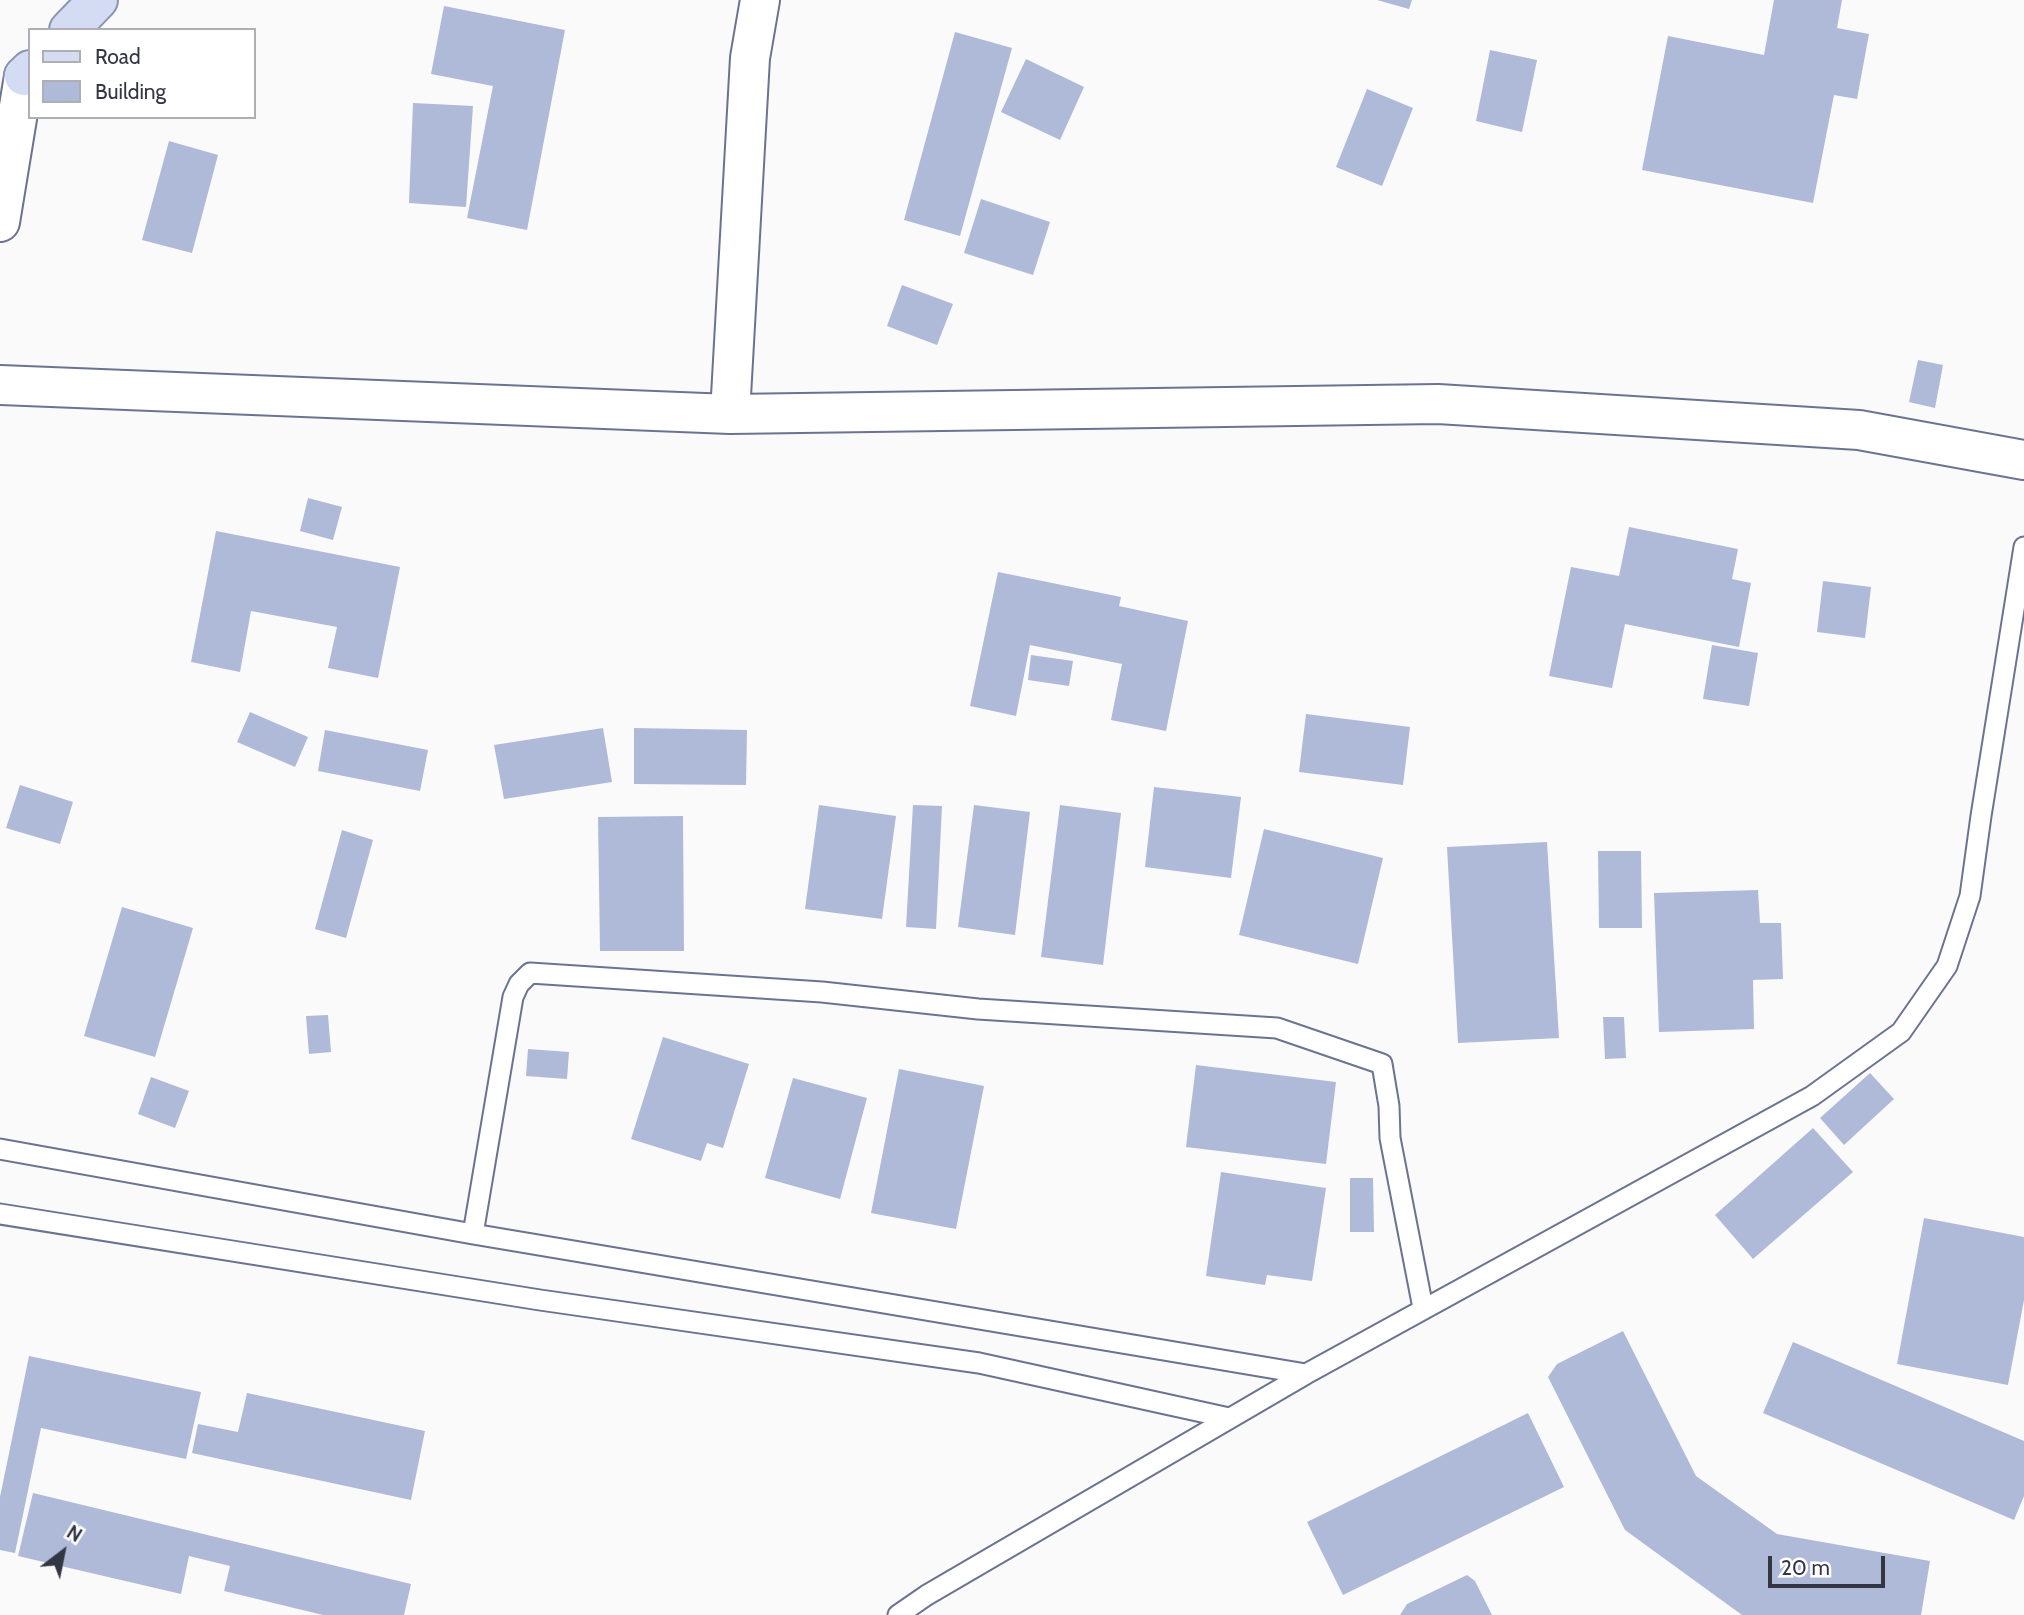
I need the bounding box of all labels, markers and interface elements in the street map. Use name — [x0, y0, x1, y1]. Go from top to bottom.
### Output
legend — [28, 28, 256, 119]
text: Road — [95, 44, 141, 69]
text: Building — [95, 79, 166, 104]
north arrow — [28, 1517, 98, 1587]
text: N — [63, 1520, 86, 1547]
scale bar — [1772, 1542, 1889, 1586]
text: 20 m — [1781, 1555, 1830, 1580]

